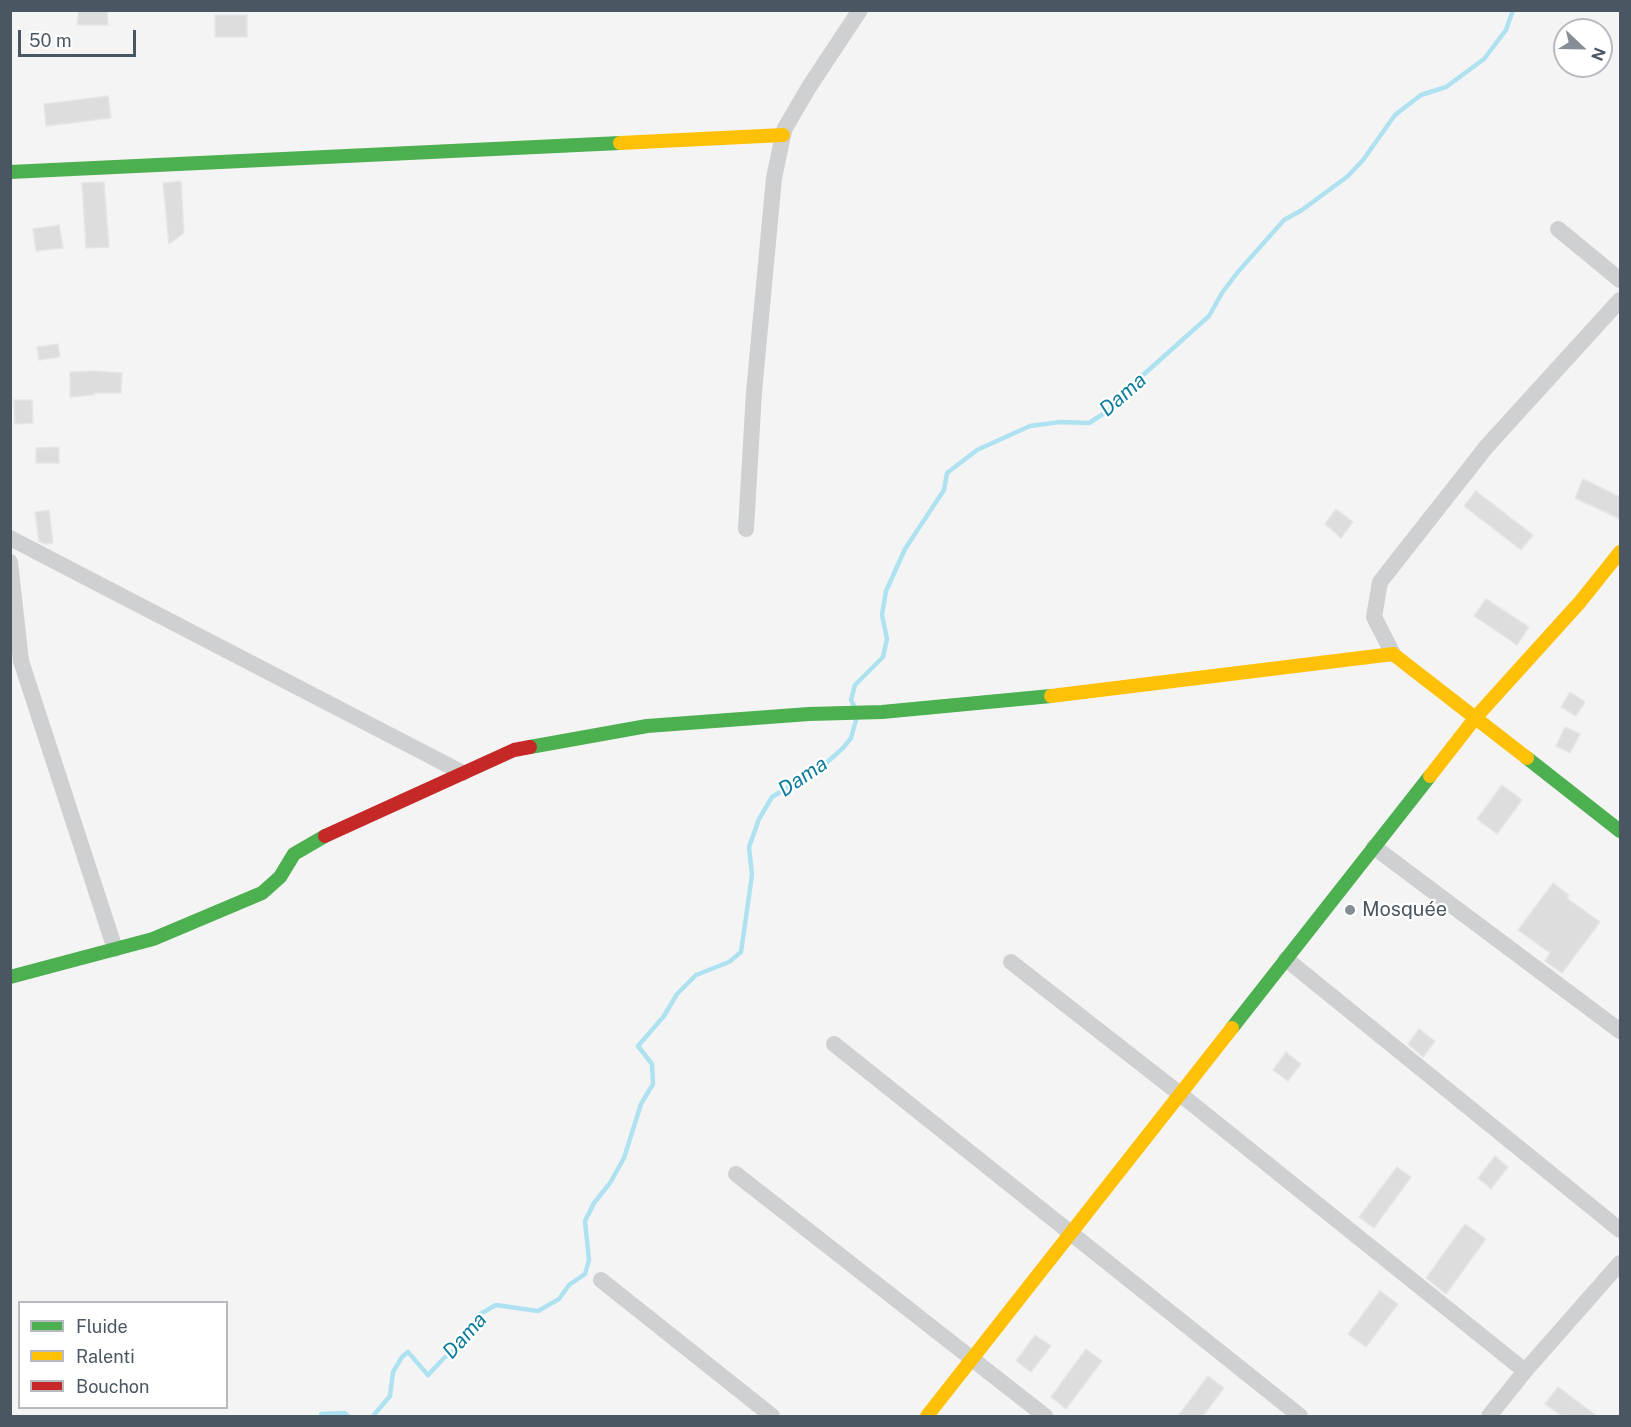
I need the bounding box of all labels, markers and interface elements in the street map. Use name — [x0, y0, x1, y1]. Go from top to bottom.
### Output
scale bar — [21, 18, 140, 56]
north arrow — [1553, 18, 1613, 78]
text: 50 m — [29, 30, 72, 51]
text: N — [1587, 45, 1609, 64]
water label: Dama — [1094, 368, 1152, 422]
water label: Dama — [774, 752, 832, 802]
place label: Mosquée — [1362, 898, 1447, 922]
marker: Mosquée — [1343, 903, 1357, 917]
legend — [18, 1301, 228, 1409]
water label: Dama — [438, 1308, 492, 1364]
text: Fluide — [76, 1316, 128, 1337]
text: Ralenti — [76, 1346, 135, 1367]
text: Bouchon — [76, 1376, 149, 1397]

